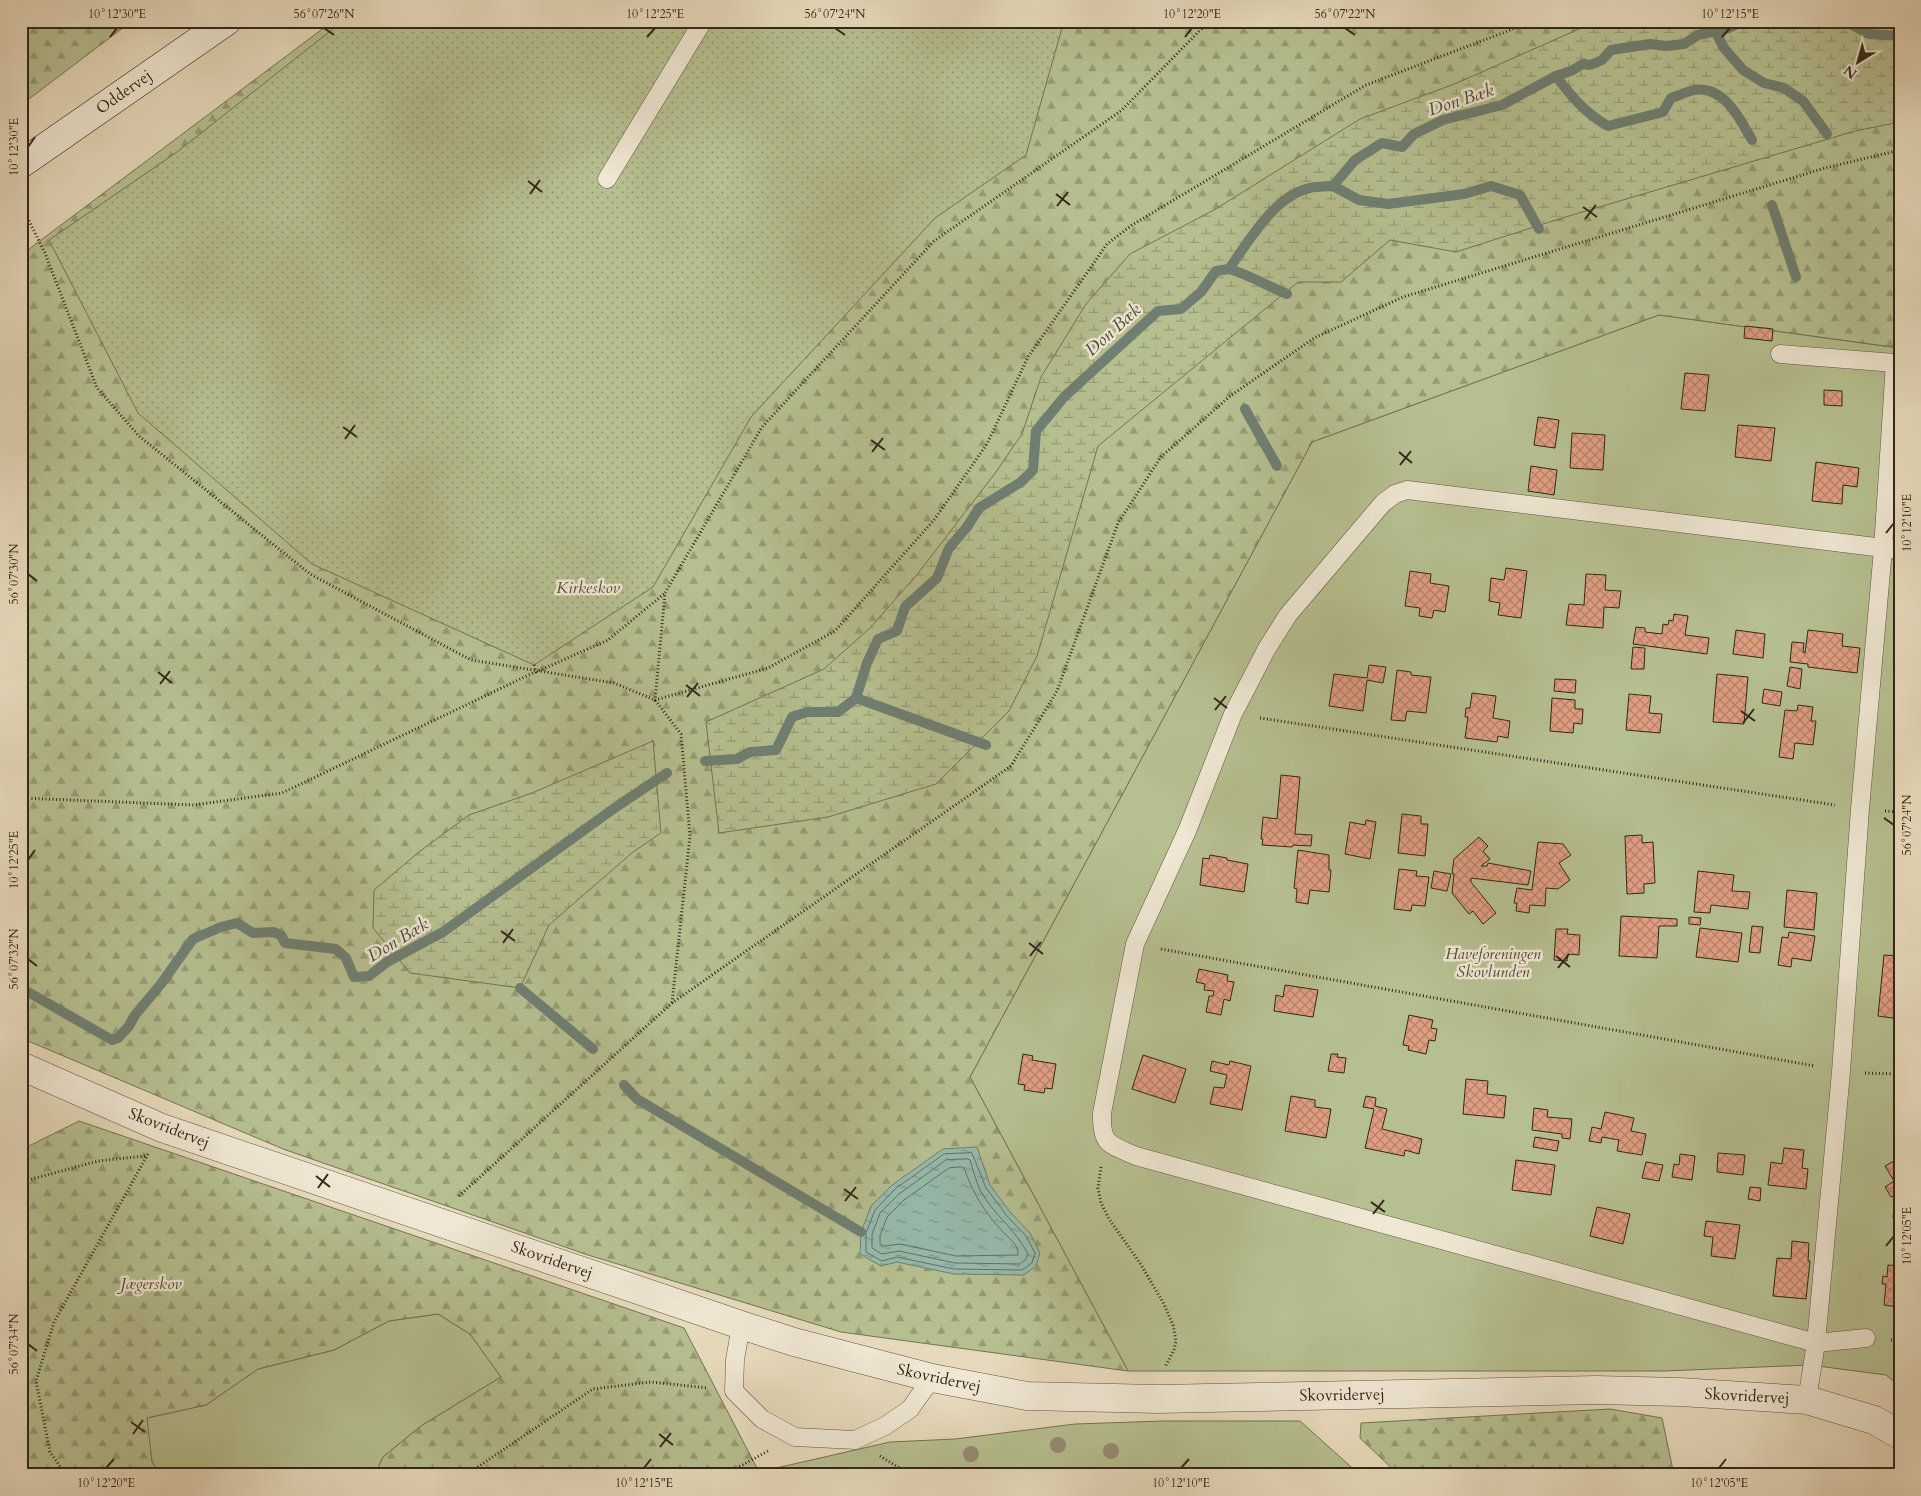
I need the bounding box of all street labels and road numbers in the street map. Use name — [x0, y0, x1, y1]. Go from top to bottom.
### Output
street label: Oddervej — [92, 65, 156, 119]
street label: Skovridervej — [125, 1102, 213, 1154]
street label: Skovridervej — [508, 1236, 596, 1284]
street label: Skovridervej — [895, 1358, 983, 1398]
street label: Skovridervej — [1299, 1383, 1385, 1407]
street label: Skovridervej — [1704, 1383, 1790, 1409]

